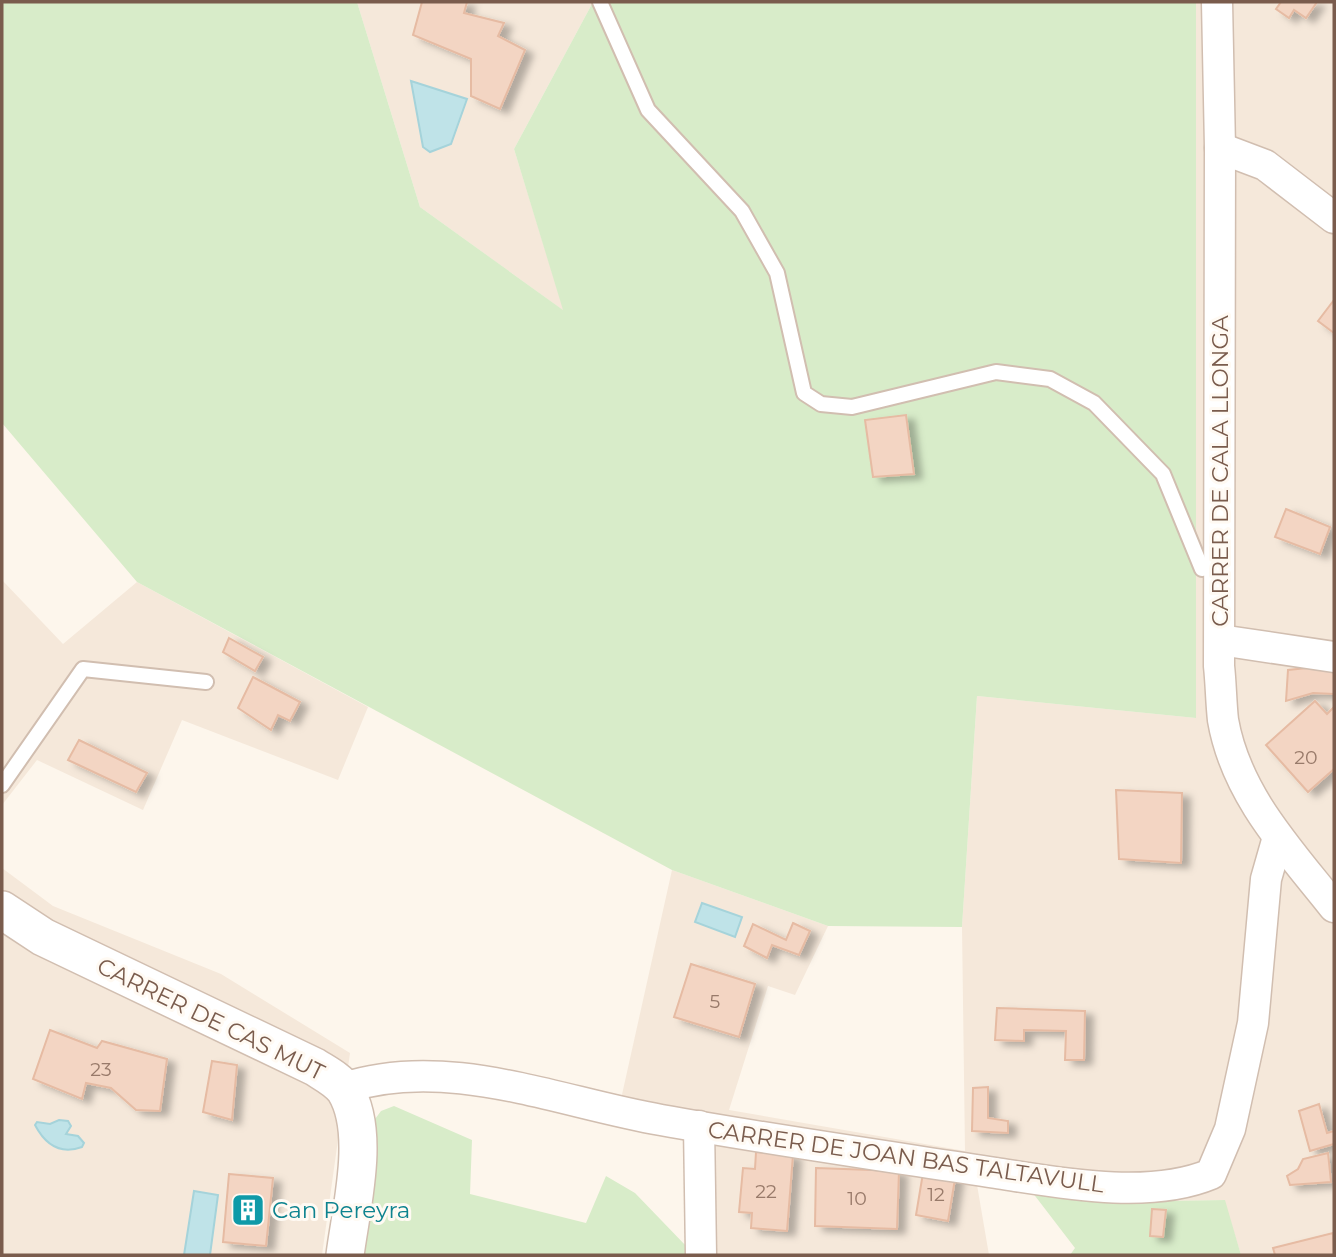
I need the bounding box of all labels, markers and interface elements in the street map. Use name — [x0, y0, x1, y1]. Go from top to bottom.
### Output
street label: CARRER DE CALA LLONGA — [1206, 315, 1234, 627]
house number: 20 — [1294, 746, 1318, 769]
street label: CARRER DE CAS MUT — [93, 952, 330, 1087]
house number: 5 — [710, 990, 721, 1013]
house number: 23 — [90, 1058, 112, 1081]
street label: CARRER DE JOAN BAS TALTAVULL — [706, 1115, 1106, 1199]
house number: 22 — [755, 1180, 777, 1203]
house number: 12 — [927, 1183, 945, 1206]
house number: 10 — [847, 1187, 867, 1210]
building icon: Can Pereyra — [229, 1191, 267, 1229]
place label: Can Pereyra — [272, 1196, 410, 1224]

